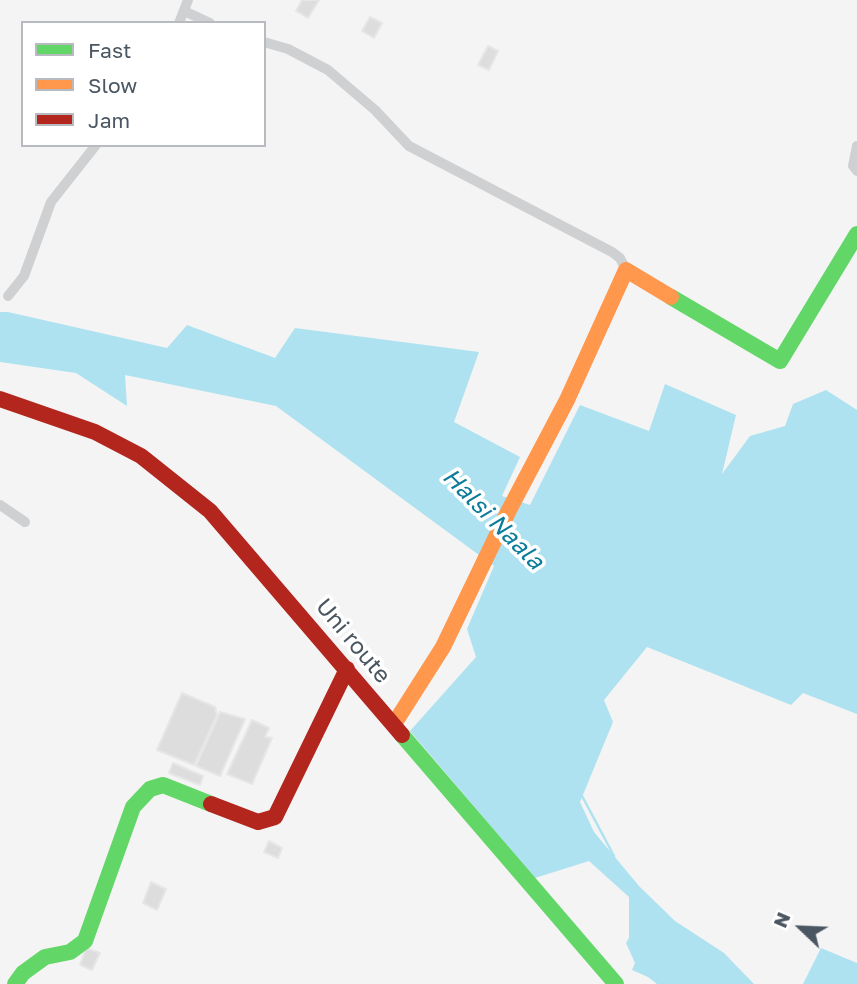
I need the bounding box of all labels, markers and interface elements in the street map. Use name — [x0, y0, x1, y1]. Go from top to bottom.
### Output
legend — [21, 21, 266, 147]
text: Fast — [88, 37, 131, 63]
text: Slow — [88, 72, 137, 98]
text: Jam — [88, 107, 130, 133]
water label: Halsi Naala — [436, 462, 550, 576]
street label: Uni route — [310, 593, 396, 689]
north arrow — [766, 893, 836, 963]
text: N — [768, 908, 795, 931]

